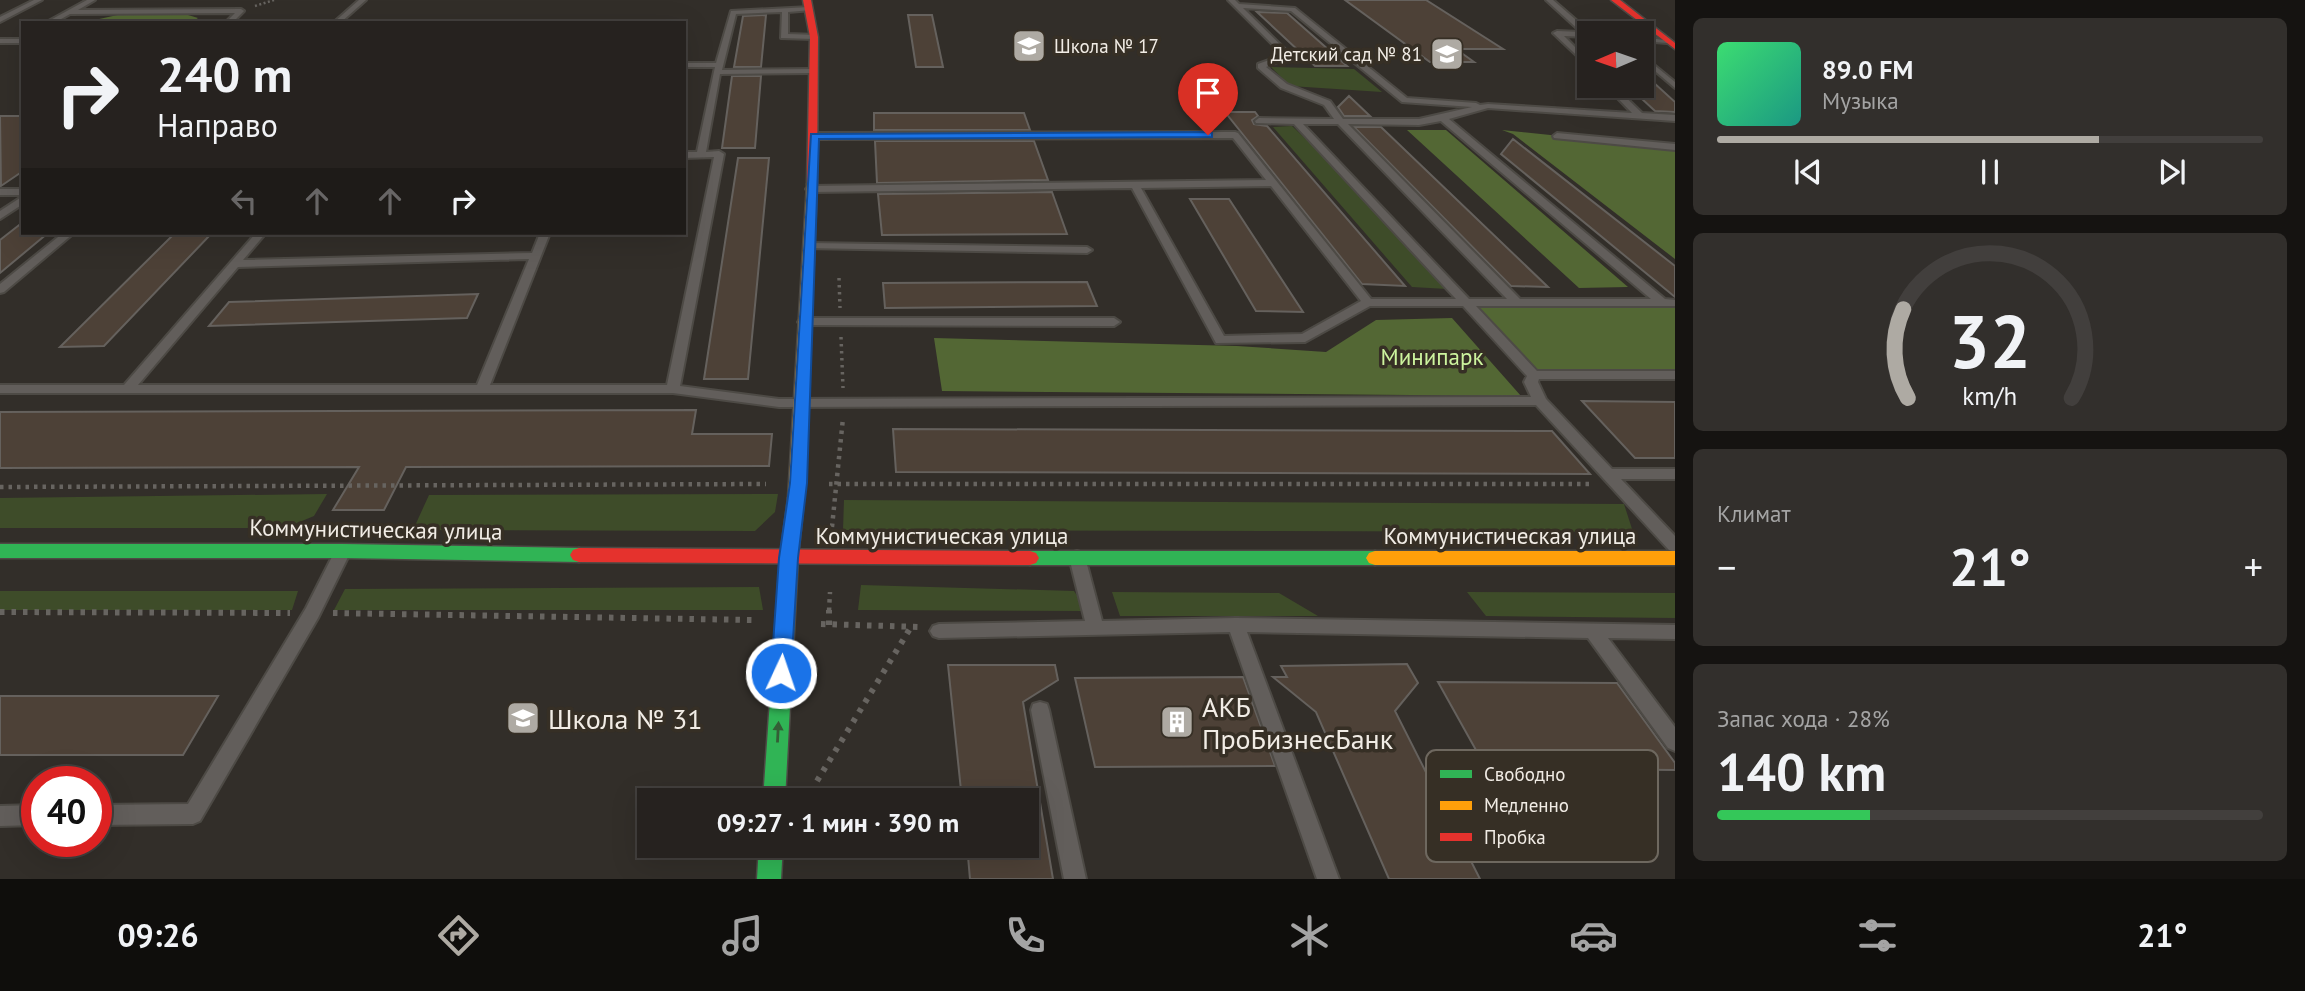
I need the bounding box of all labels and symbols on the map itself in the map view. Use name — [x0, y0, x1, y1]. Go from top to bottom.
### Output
north arrow — [1577, 21, 1654, 98]
school or university icon: Школа № 17 — [1010, 27, 1048, 65]
place label: Школа № 17 — [1054, 34, 1159, 58]
school or university icon: Детский сад № 81 — [1428, 35, 1466, 73]
place label: Детский сад № 81 — [1271, 42, 1422, 66]
pin — [1178, 63, 1238, 135]
park label: Минипарк — [1381, 342, 1483, 371]
street label: Коммунистическая улица — [249, 512, 503, 546]
street label: Коммунистическая улица — [815, 521, 1069, 550]
street label: Коммунистическая улица — [1383, 521, 1637, 550]
position arrow — [744, 636, 818, 710]
place label: АКБ ПроБизнесБанк — [1202, 688, 1394, 757]
school or university icon: Школа № 31 — [504, 699, 542, 737]
place label: Школа № 31 — [548, 700, 703, 737]
building icon: АКБ ПроБизнесБанк — [1158, 703, 1196, 741]
one-way arrow — [772, 720, 783, 742]
legend — [1426, 750, 1658, 862]
text: Свободно — [1484, 762, 1566, 786]
speed limit sign: 40 — [21, 766, 112, 857]
text: Медленно — [1484, 793, 1569, 817]
text: Пробка — [1484, 825, 1546, 849]

